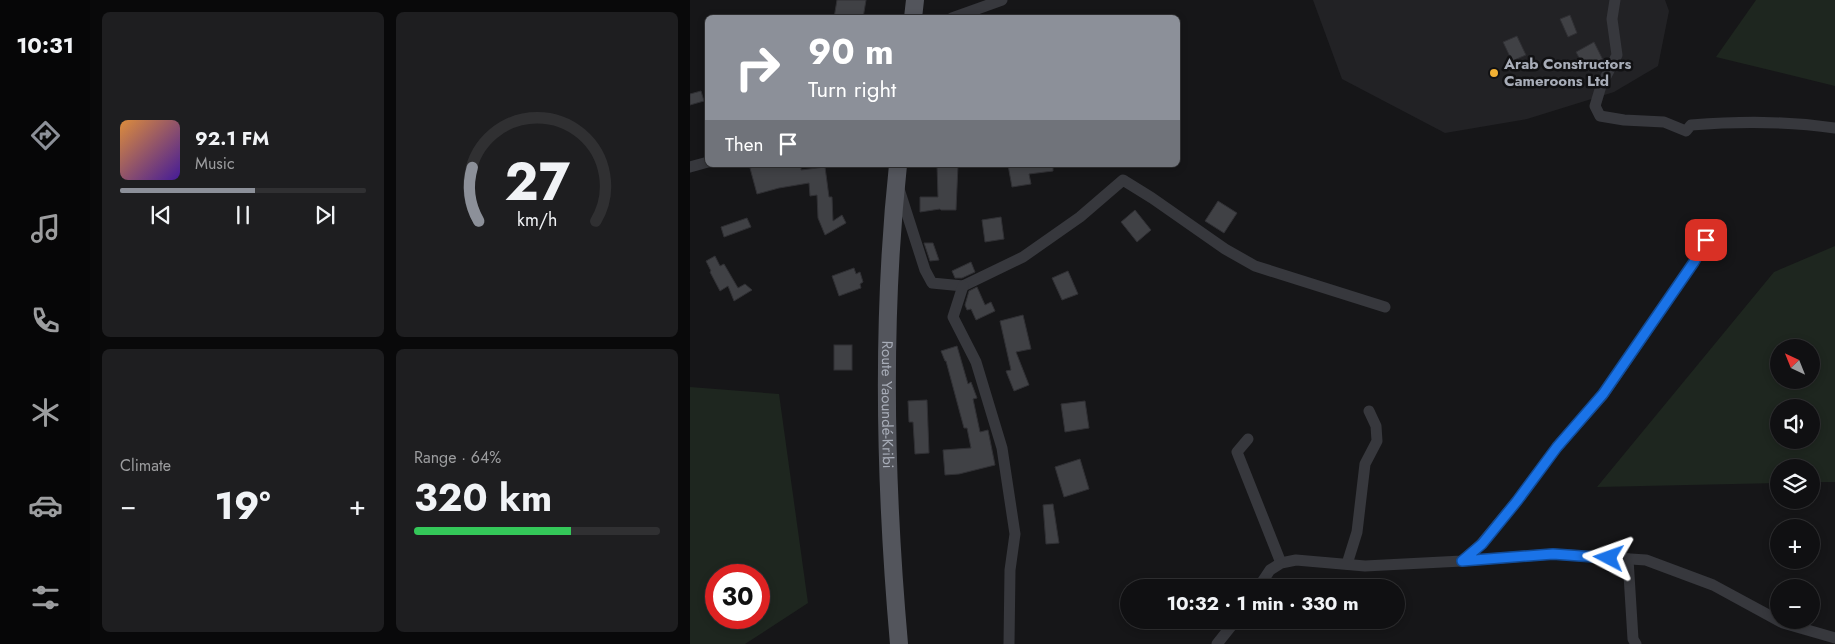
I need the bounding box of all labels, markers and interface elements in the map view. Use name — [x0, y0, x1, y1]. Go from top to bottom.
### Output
text: 90 m — [808, 27, 894, 77]
text: 10:31 — [16, 29, 74, 61]
icon: right — [725, 35, 790, 100]
place label: Arab Constructors Cameroons Ltd — [1503, 53, 1632, 92]
marker: Arab Constructors Cameroons Ltd — [1488, 67, 1500, 79]
text: Turn right — [808, 73, 896, 105]
icon: directions — [28, 118, 63, 153]
text: 92.1 FM — [195, 125, 269, 152]
icon: arrive — [774, 130, 802, 158]
text: Then — [725, 131, 764, 158]
text: 27 — [504, 144, 570, 220]
text: Music — [195, 152, 235, 175]
icon: previous — [147, 201, 175, 229]
icon: pause — [229, 201, 257, 229]
icon: next — [311, 201, 339, 229]
text: km/h — [517, 207, 557, 233]
icon: music — [28, 211, 63, 246]
pin — [1685, 219, 1727, 261]
icon: arrive — [1692, 226, 1720, 254]
icon: phone — [28, 303, 63, 338]
north arrow — [1770, 339, 1820, 389]
map controls — [1770, 339, 1820, 629]
street label: Route Yaoundé-Kribi — [876, 340, 899, 469]
icon: climate — [28, 395, 63, 430]
button: sound — [1770, 399, 1820, 449]
text: Range · 64% — [414, 446, 501, 469]
text: Climate — [120, 454, 171, 477]
button: layers — [1770, 459, 1820, 509]
text: 320 km — [414, 470, 552, 525]
text: 19° — [215, 478, 271, 533]
text: − — [120, 485, 137, 526]
text: + — [349, 485, 366, 526]
icon: car — [28, 488, 63, 523]
button: + — [1770, 519, 1820, 569]
position arrow — [1582, 531, 1634, 583]
speed limit sign: 30 — [705, 564, 770, 629]
button: − — [1770, 579, 1820, 629]
icon: filters — [28, 580, 63, 615]
text: 10:32 · 1 min · 330 m — [1166, 590, 1359, 617]

